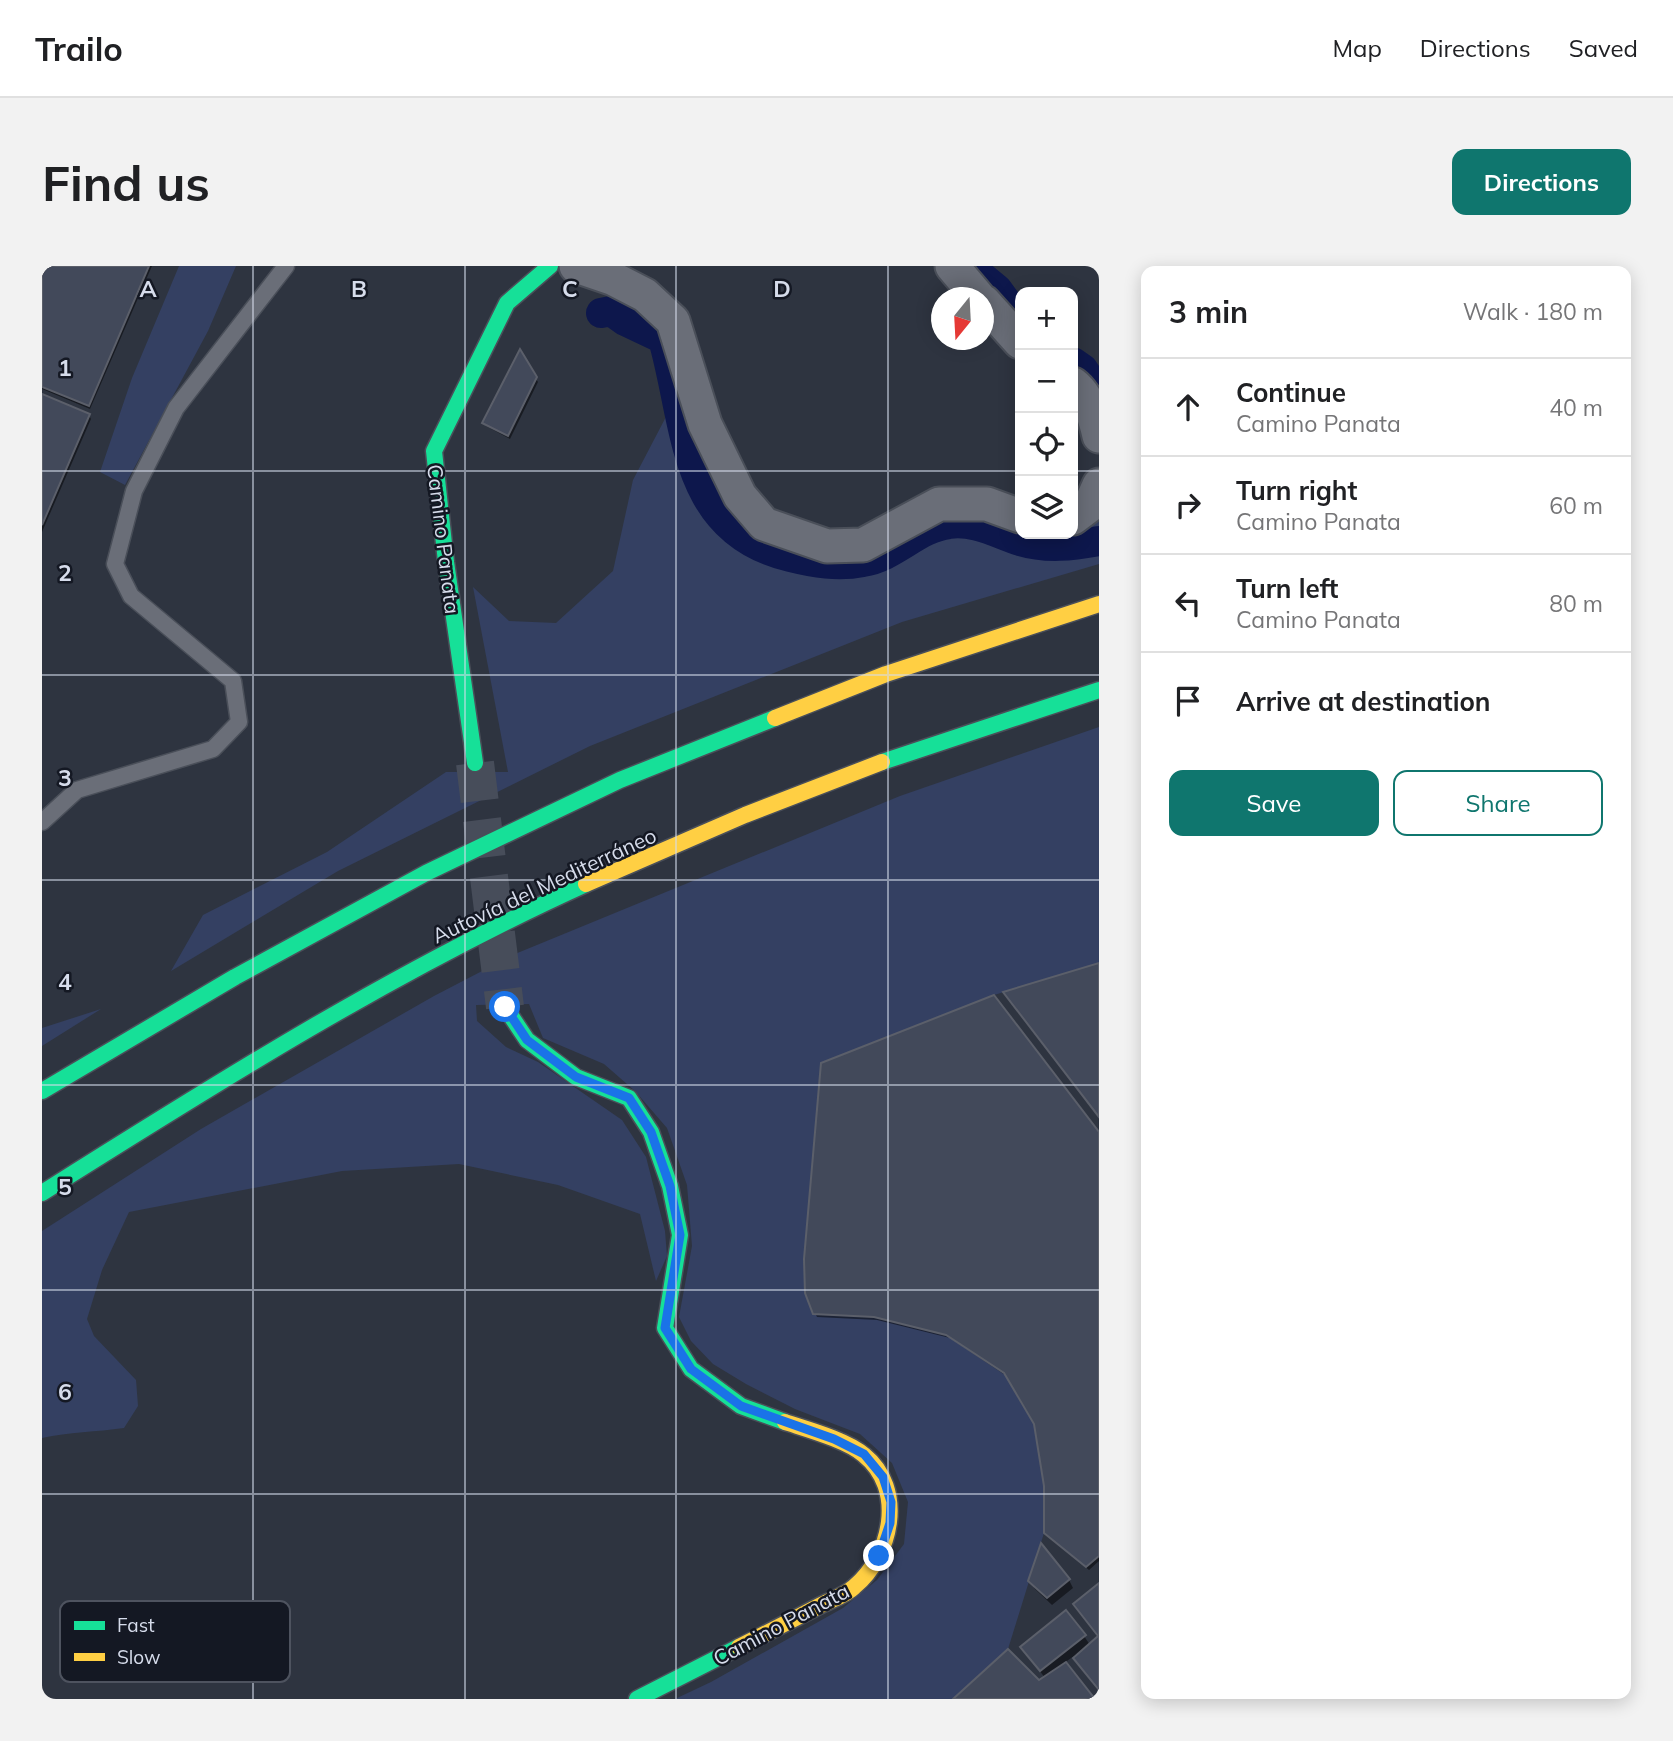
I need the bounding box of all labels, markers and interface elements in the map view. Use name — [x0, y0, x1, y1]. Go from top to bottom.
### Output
text: Trailo — [35, 28, 123, 69]
text: Map — [1332, 33, 1382, 63]
text: Directions — [1420, 33, 1531, 63]
text: Saved — [1569, 33, 1638, 63]
button: Directions — [1452, 149, 1631, 215]
text: Find us — [42, 152, 210, 213]
text: A — [139, 274, 157, 303]
text: B — [351, 274, 367, 303]
text: C — [562, 274, 578, 303]
text: D — [773, 274, 791, 303]
north arrow — [931, 287, 994, 350]
map controls — [1015, 287, 1078, 539]
button: + — [1015, 287, 1078, 350]
text: 3 min — [1169, 293, 1248, 331]
text: Walk · 180 m — [1463, 297, 1603, 326]
button: − — [1015, 350, 1078, 413]
text: 1 — [58, 353, 72, 382]
text: Continue — [1236, 376, 1346, 409]
icon: ahead — [1169, 388, 1207, 426]
text: 40 m — [1549, 393, 1603, 422]
text: Camino Panata — [1236, 409, 1401, 438]
button: locate — [1015, 413, 1078, 476]
street label: Camino Panata — [422, 463, 466, 615]
text: Turn right — [1236, 474, 1357, 507]
button: layers — [1015, 476, 1078, 539]
icon: right — [1169, 486, 1207, 524]
text: 60 m — [1549, 491, 1603, 520]
text: Camino Panata — [1236, 507, 1401, 536]
text: 2 — [58, 558, 72, 587]
text: Turn left — [1236, 572, 1338, 605]
icon: left — [1169, 584, 1207, 622]
text: 80 m — [1549, 589, 1603, 618]
text: Camino Panata — [1236, 605, 1401, 634]
icon: arrive — [1169, 682, 1207, 720]
text: Arrive at destination — [1236, 685, 1491, 718]
text: 3 — [58, 763, 72, 792]
button: Save — [1169, 770, 1379, 836]
button: Share — [1393, 770, 1603, 836]
street label: Autovía del Mediterráneo — [428, 822, 660, 948]
text: 4 — [58, 967, 72, 996]
route start — [489, 991, 520, 1022]
text: 5 — [58, 1172, 72, 1201]
text: 6 — [58, 1377, 72, 1406]
route end — [863, 1540, 894, 1571]
street label: Camino Panata — [708, 1577, 854, 1671]
legend — [60, 1601, 290, 1682]
text: Fast — [117, 1613, 155, 1637]
text: Slow — [117, 1645, 161, 1669]

